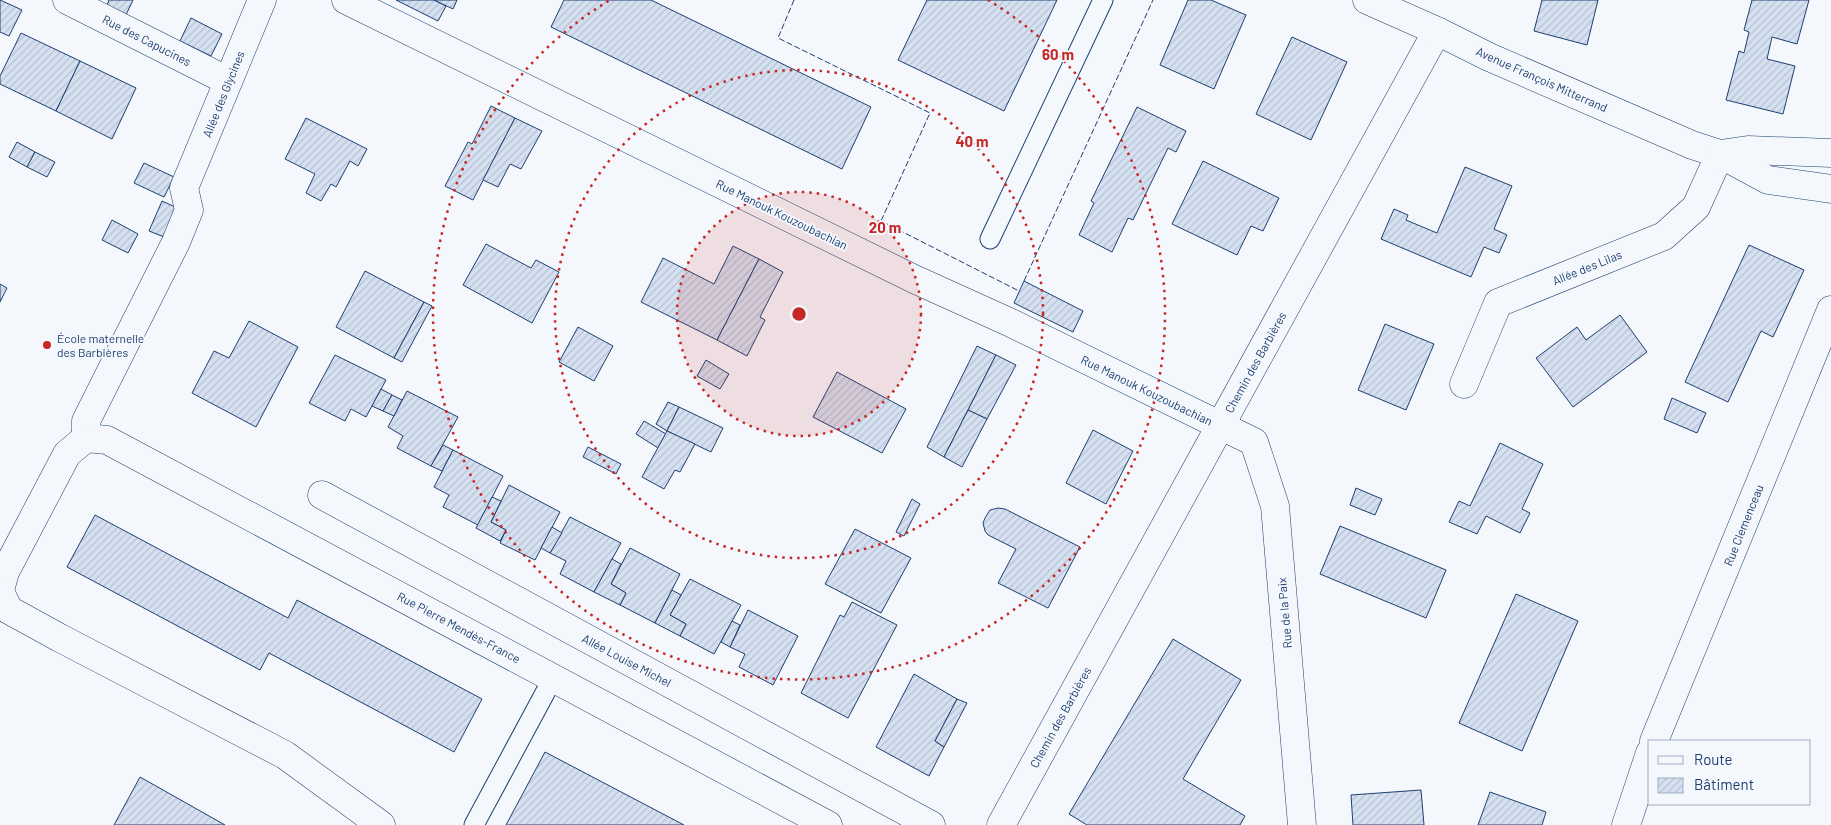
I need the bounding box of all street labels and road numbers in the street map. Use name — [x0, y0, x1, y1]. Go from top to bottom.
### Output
street label: Rue des Capucines — [100, 12, 194, 69]
street label: Avenue François Mitterrand — [1474, 44, 1610, 114]
street label: Allée des Glycines — [199, 48, 247, 139]
street label: Rue Manouk Kouzoubachian — [714, 176, 850, 252]
street label: Allée des Lilas — [1550, 247, 1624, 287]
street label: Chemin des Barbières — [1221, 309, 1289, 415]
street label: Rue Manouk Kouzoubachian — [1079, 352, 1215, 428]
street label: Rue Clemenceau — [1720, 482, 1766, 568]
street label: Rue de la Paix — [1274, 577, 1294, 649]
street label: Rue Pierre Mendès-France — [395, 589, 523, 665]
street label: Allée Louise Michel — [580, 631, 674, 689]
street label: Chemin des Barbières — [1026, 664, 1094, 770]

